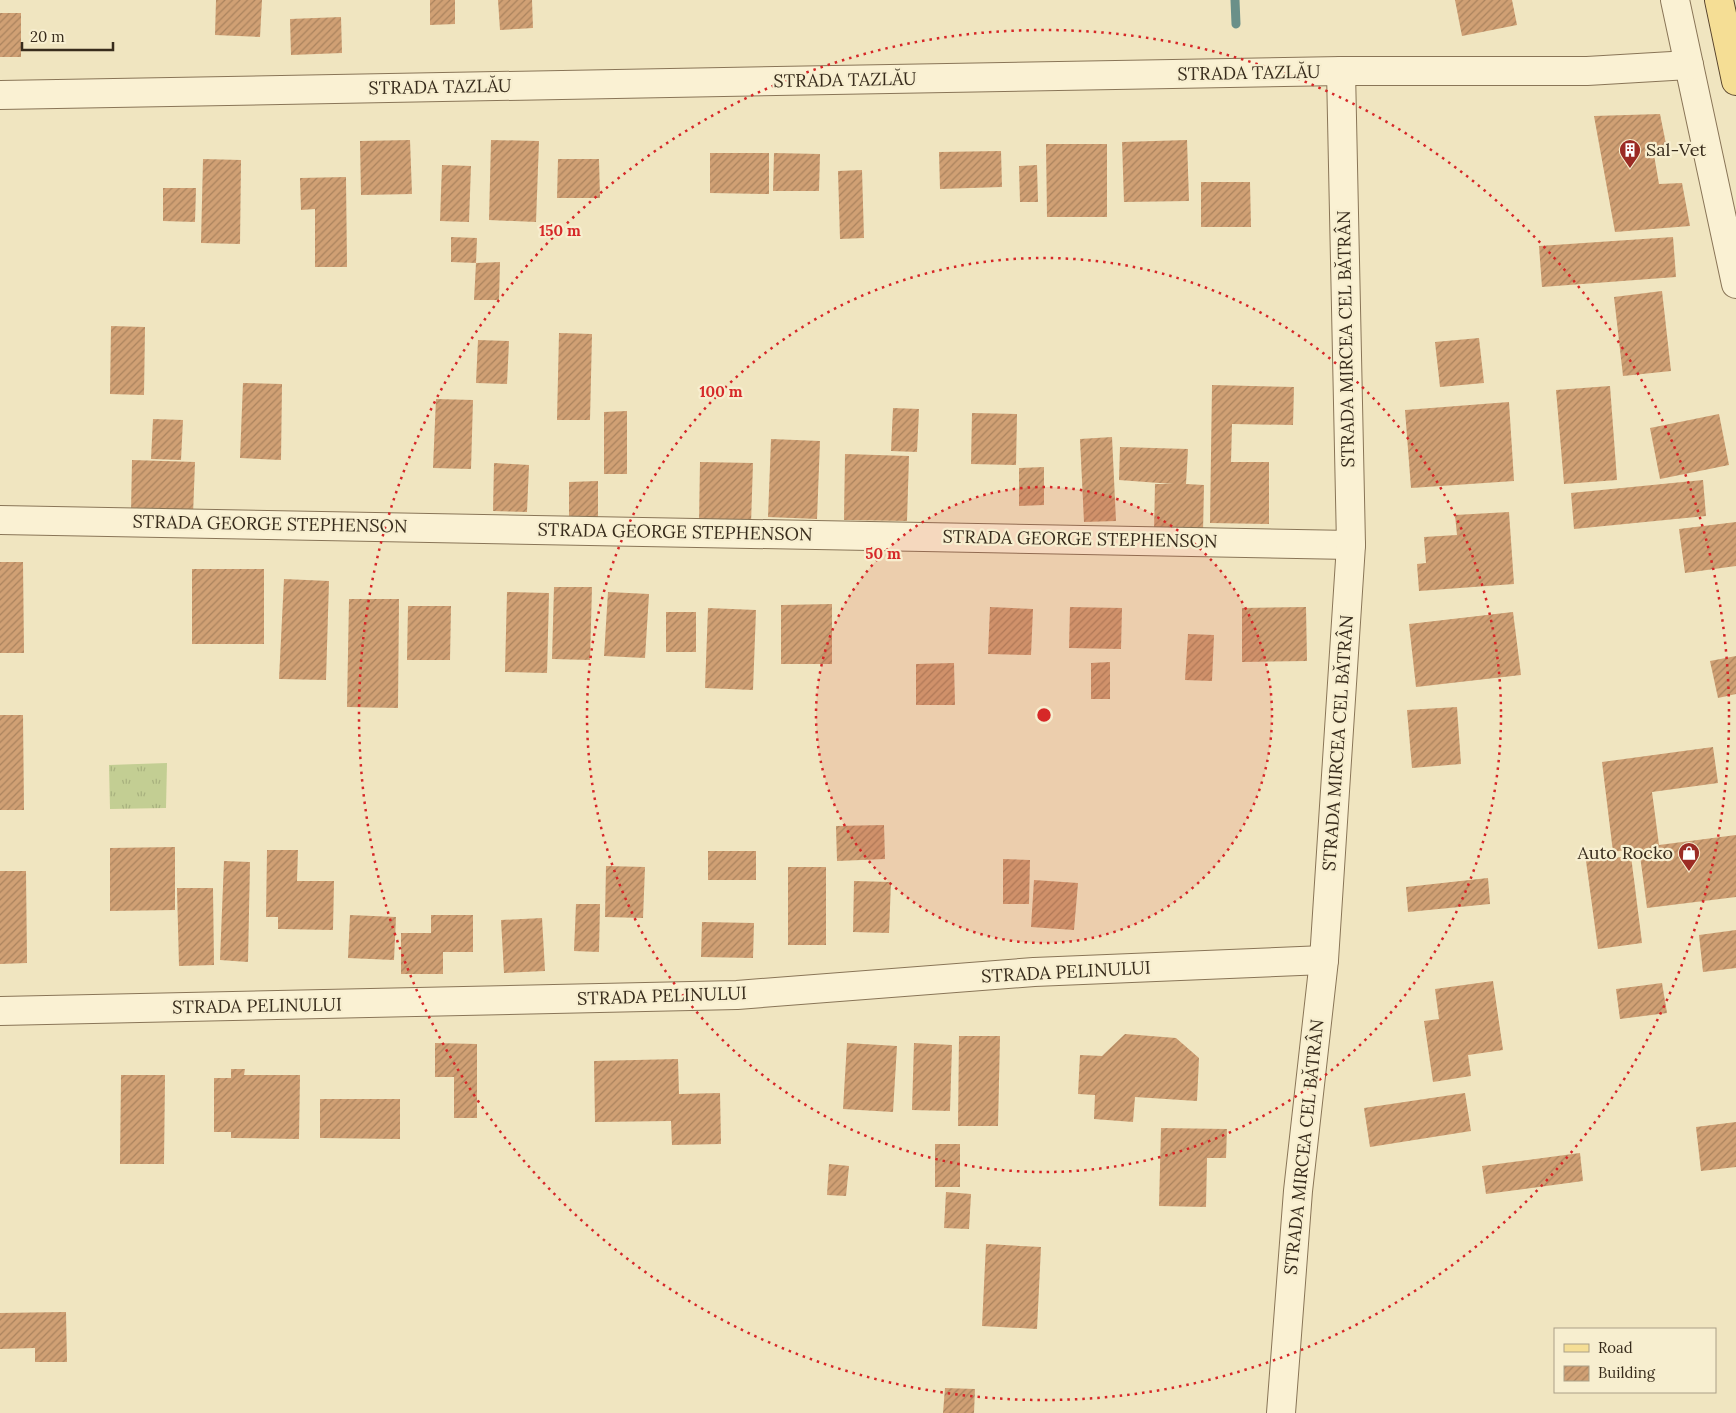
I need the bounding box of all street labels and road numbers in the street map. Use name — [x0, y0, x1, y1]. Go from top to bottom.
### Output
street label: STRADA TAZLĂU — [1177, 60, 1321, 85]
street label: STRADA TAZLĂU — [773, 67, 917, 92]
street label: STRADA TAZLĂU — [368, 74, 512, 99]
street label: STRADA MIRCEA CEL BĂTRÂN — [1332, 210, 1359, 468]
street label: STRADA GEORGE STEPHENSON — [132, 510, 408, 537]
street label: STRADA GEORGE STEPHENSON — [537, 518, 813, 545]
street label: STRADA GEORGE STEPHENSON — [942, 525, 1218, 552]
street label: STRADA MIRCEA CEL BĂTRÂN — [1317, 614, 1358, 872]
street label: STRADA PELINULUI — [981, 956, 1151, 987]
street label: STRADA PELINULUI — [577, 981, 747, 1010]
street label: STRADA PELINULUI — [172, 993, 342, 1018]
street label: STRADA MIRCEA CEL BĂTRÂN — [1279, 1018, 1328, 1276]

